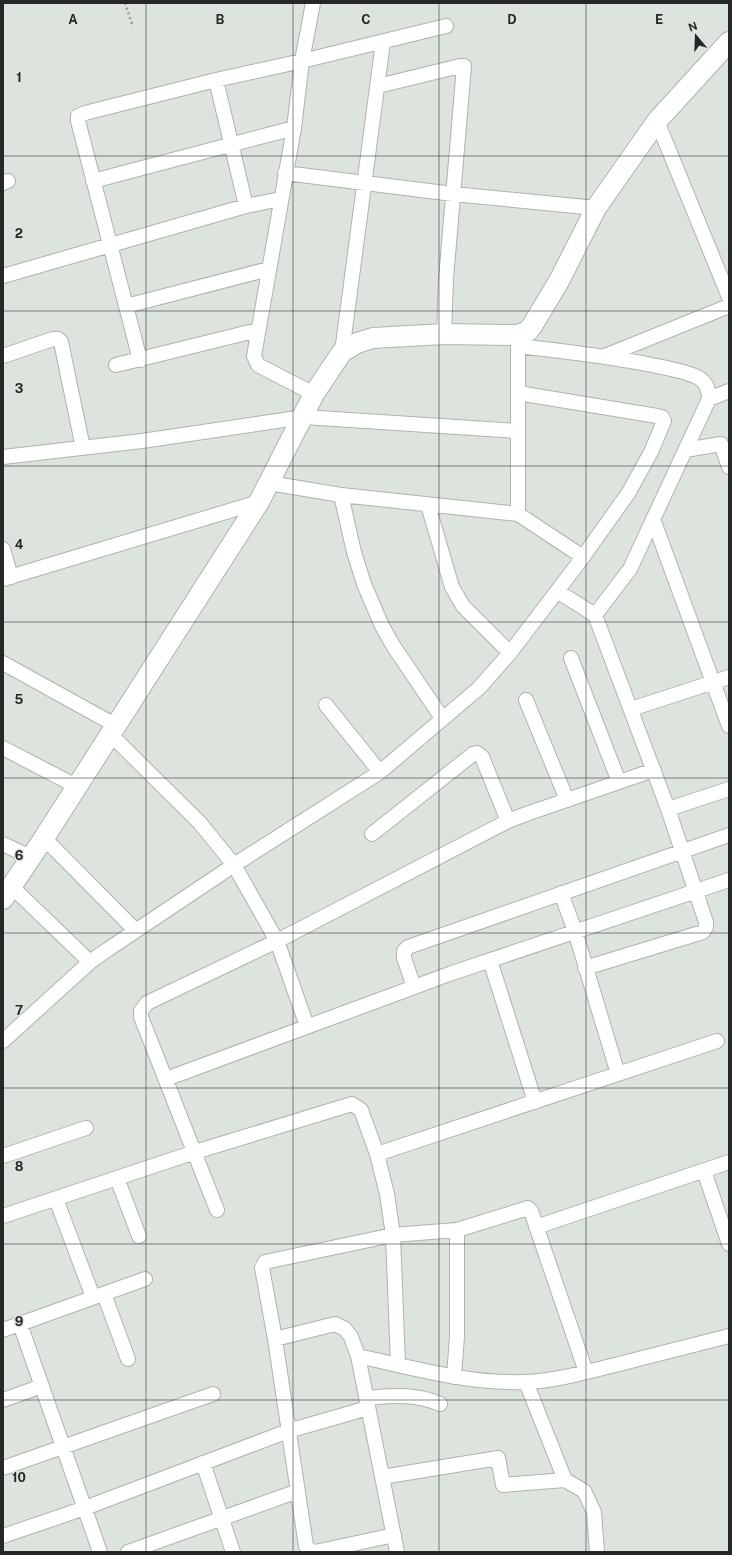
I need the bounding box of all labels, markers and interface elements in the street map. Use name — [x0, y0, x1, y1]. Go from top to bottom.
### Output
text: A — [68, 12, 78, 27]
text: B — [216, 12, 225, 27]
text: C — [361, 12, 371, 27]
text: D — [507, 12, 517, 27]
text: E — [655, 12, 663, 27]
north arrow — [676, 16, 716, 56]
text: N — [687, 19, 699, 34]
text: 1 — [16, 70, 22, 85]
text: 2 — [15, 226, 23, 241]
text: 3 — [15, 381, 24, 396]
text: 4 — [15, 537, 24, 552]
text: 5 — [15, 692, 24, 707]
text: 6 — [15, 848, 24, 863]
text: 7 — [15, 1003, 23, 1018]
text: 8 — [15, 1159, 24, 1174]
text: 9 — [15, 1314, 23, 1329]
text: 10 — [12, 1470, 26, 1485]

